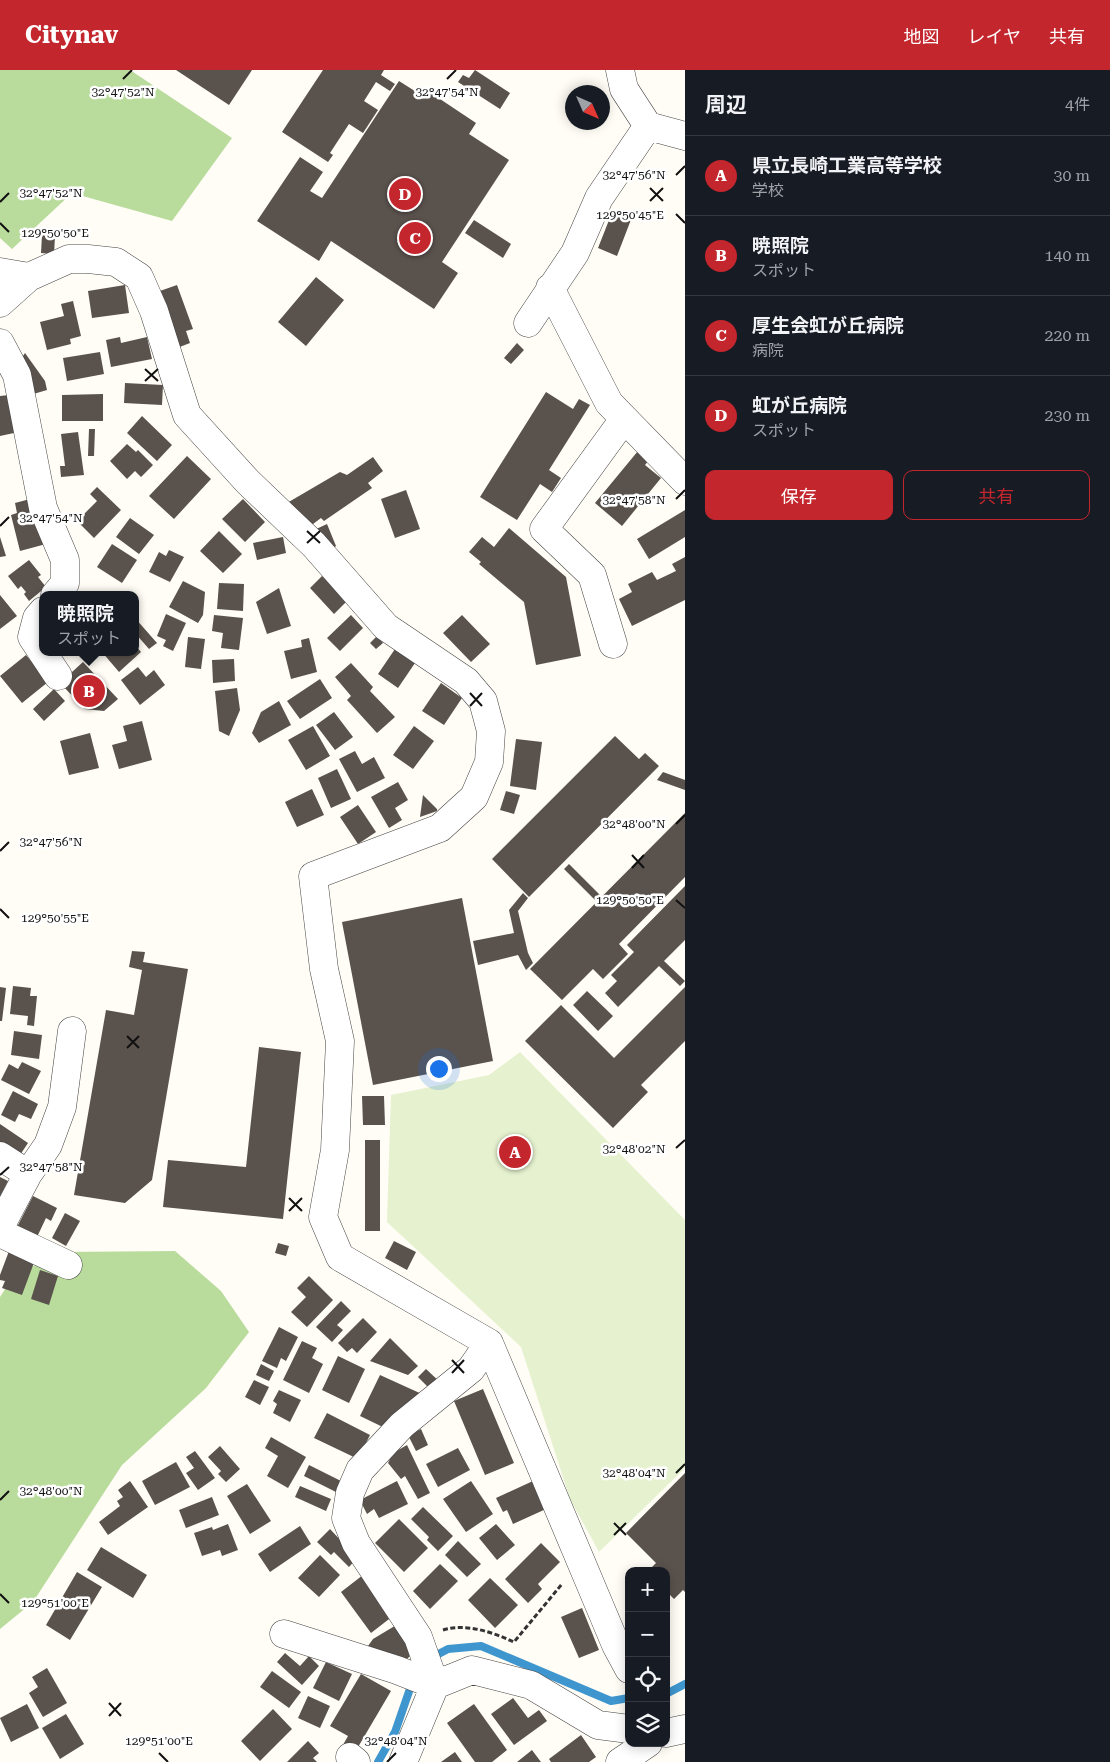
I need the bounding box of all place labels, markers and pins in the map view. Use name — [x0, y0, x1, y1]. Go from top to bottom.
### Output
pin: D — [389, 175, 421, 213]
pin: C — [399, 219, 431, 257]
pin: B — [73, 672, 105, 710]
pin: A — [499, 1133, 531, 1171]

